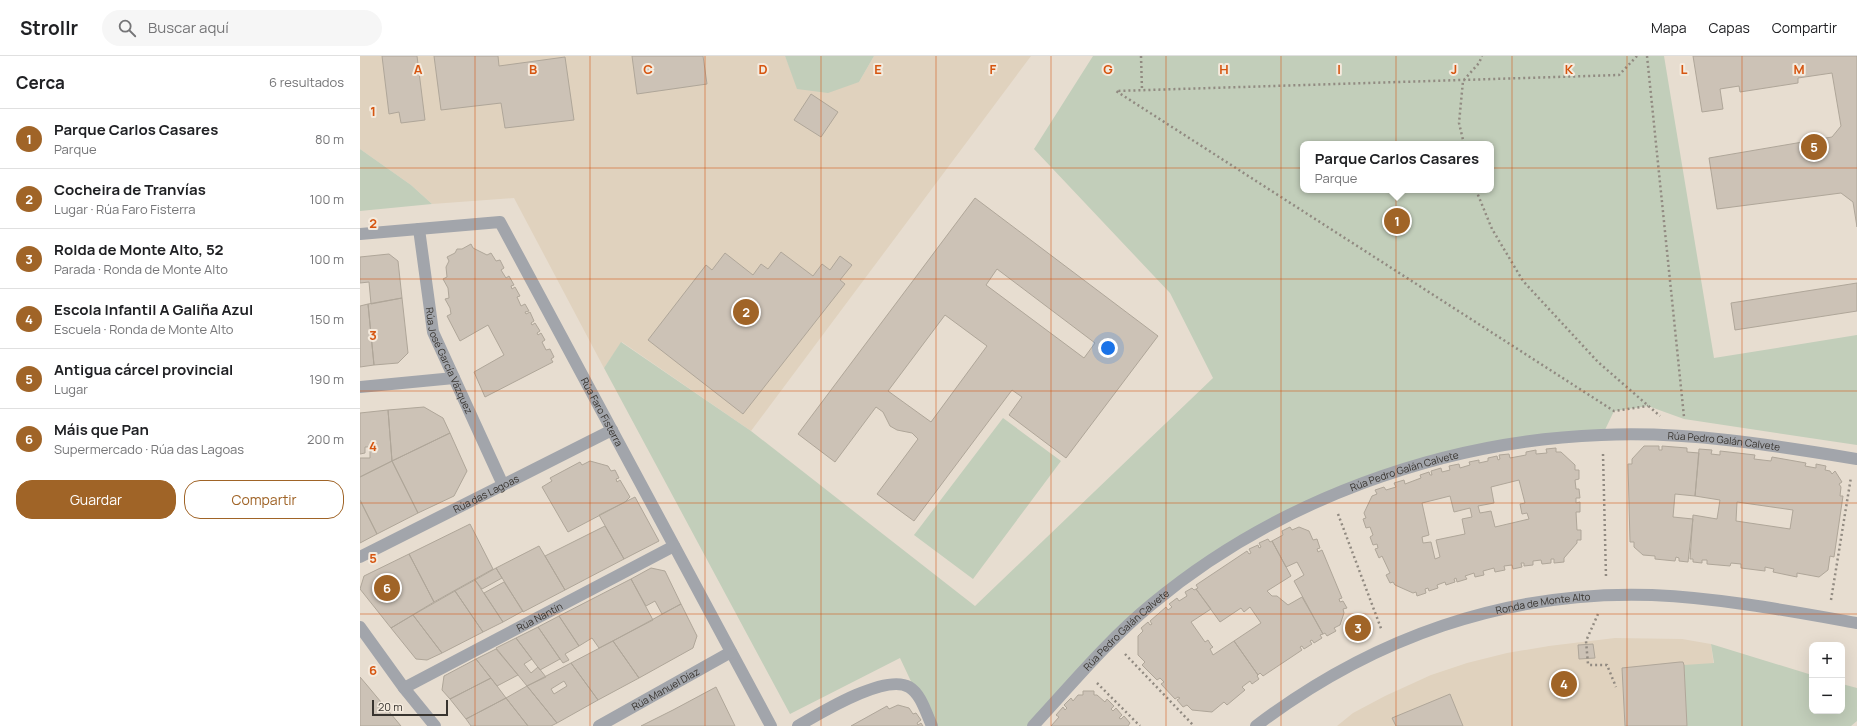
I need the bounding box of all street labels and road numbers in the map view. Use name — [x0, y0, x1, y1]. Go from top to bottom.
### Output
street label: Rúa José García Vázquez — [423, 306, 476, 416]
street label: Rúa Faro Fisterra — [578, 375, 626, 449]
street label: Rúa Pedro Galán Calvete — [1667, 428, 1781, 454]
street label: Rúa Pedro Galán Calvete — [1348, 447, 1460, 494]
street label: Rúa das Lagoas — [451, 471, 521, 516]
street label: Rúa Pedro Galán Calvete — [1080, 586, 1172, 673]
street label: Ronda de Monte Alto — [1494, 589, 1591, 617]
street label: Rúa Nantín — [514, 599, 565, 635]
street label: Rúa Manuel Díaz — [629, 664, 702, 713]

